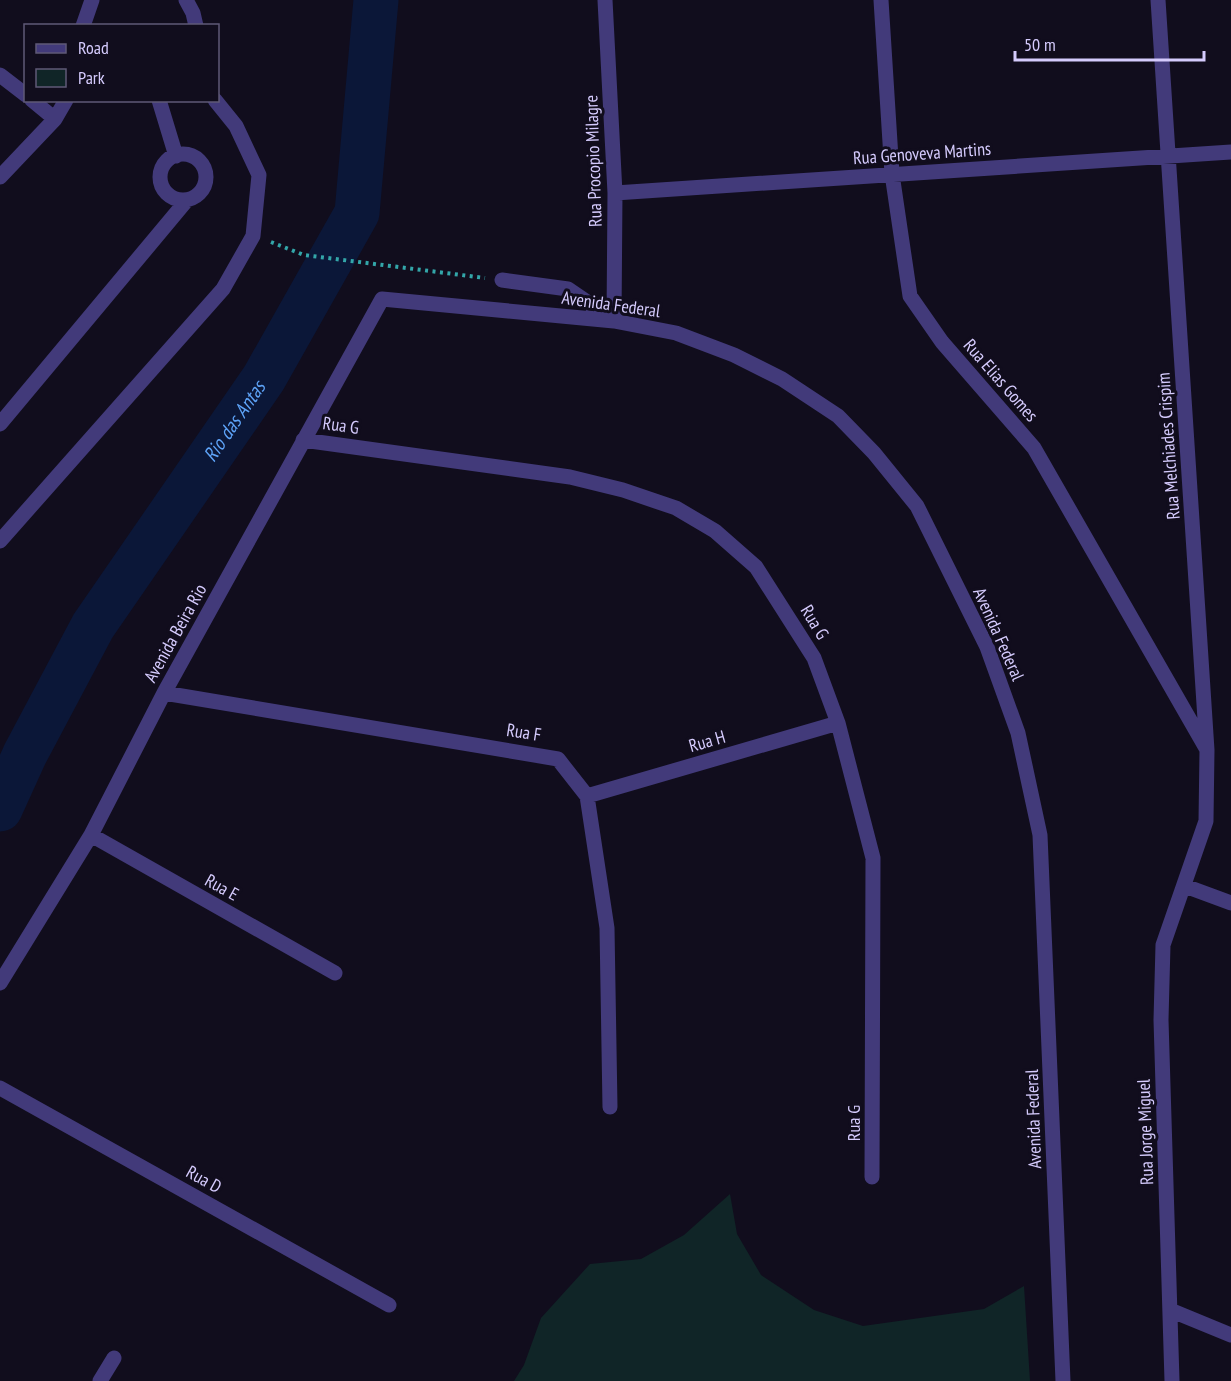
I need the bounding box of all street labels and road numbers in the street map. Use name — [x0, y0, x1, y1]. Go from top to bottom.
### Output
street label: Rua Procopio Milagre — [579, 95, 607, 227]
street label: Rua Genoveva Martins — [852, 137, 992, 169]
street label: Avenida Federal — [560, 286, 663, 322]
street label: Rua Elias Gomes — [959, 334, 1043, 426]
street label: Rua Melchiades Crispim — [1151, 372, 1185, 520]
street label: Rua G — [321, 411, 361, 439]
street label: Avenida Beira Rio — [138, 580, 212, 686]
street label: Avenida Federal — [968, 584, 1030, 685]
street label: Rua G — [796, 601, 834, 644]
street label: Rua F — [505, 718, 543, 746]
street label: Rua H — [686, 725, 728, 757]
street label: Rua E — [201, 868, 243, 906]
street label: Avenida Federal — [1020, 1068, 1046, 1169]
street label: Rua Jorge Miguel — [1132, 1078, 1158, 1185]
street label: Rua G — [842, 1105, 865, 1141]
street label: Rua D — [182, 1160, 226, 1198]

